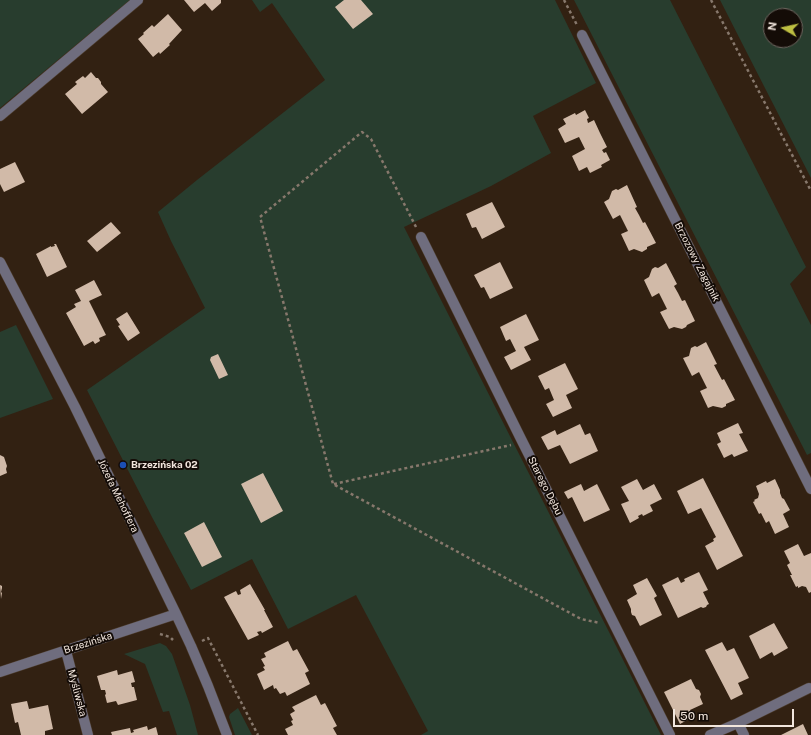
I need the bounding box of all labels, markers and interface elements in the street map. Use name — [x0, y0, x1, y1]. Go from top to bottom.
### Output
north arrow — [763, 8, 803, 48]
text: N — [766, 21, 779, 31]
street label: Brzozowy Zagajnik — [672, 220, 722, 304]
street label: Starego Dębu — [525, 455, 565, 517]
street label: Józefa Mehoffera — [95, 457, 141, 535]
place label: Brzezińska 02 — [131, 459, 198, 471]
marker: Brzezińska 02 — [118, 460, 128, 470]
street label: Brzezińska — [62, 630, 114, 656]
street label: Myśliwska — [65, 668, 89, 718]
scale bar — [675, 701, 796, 727]
text: 50 m — [680, 709, 708, 723]

